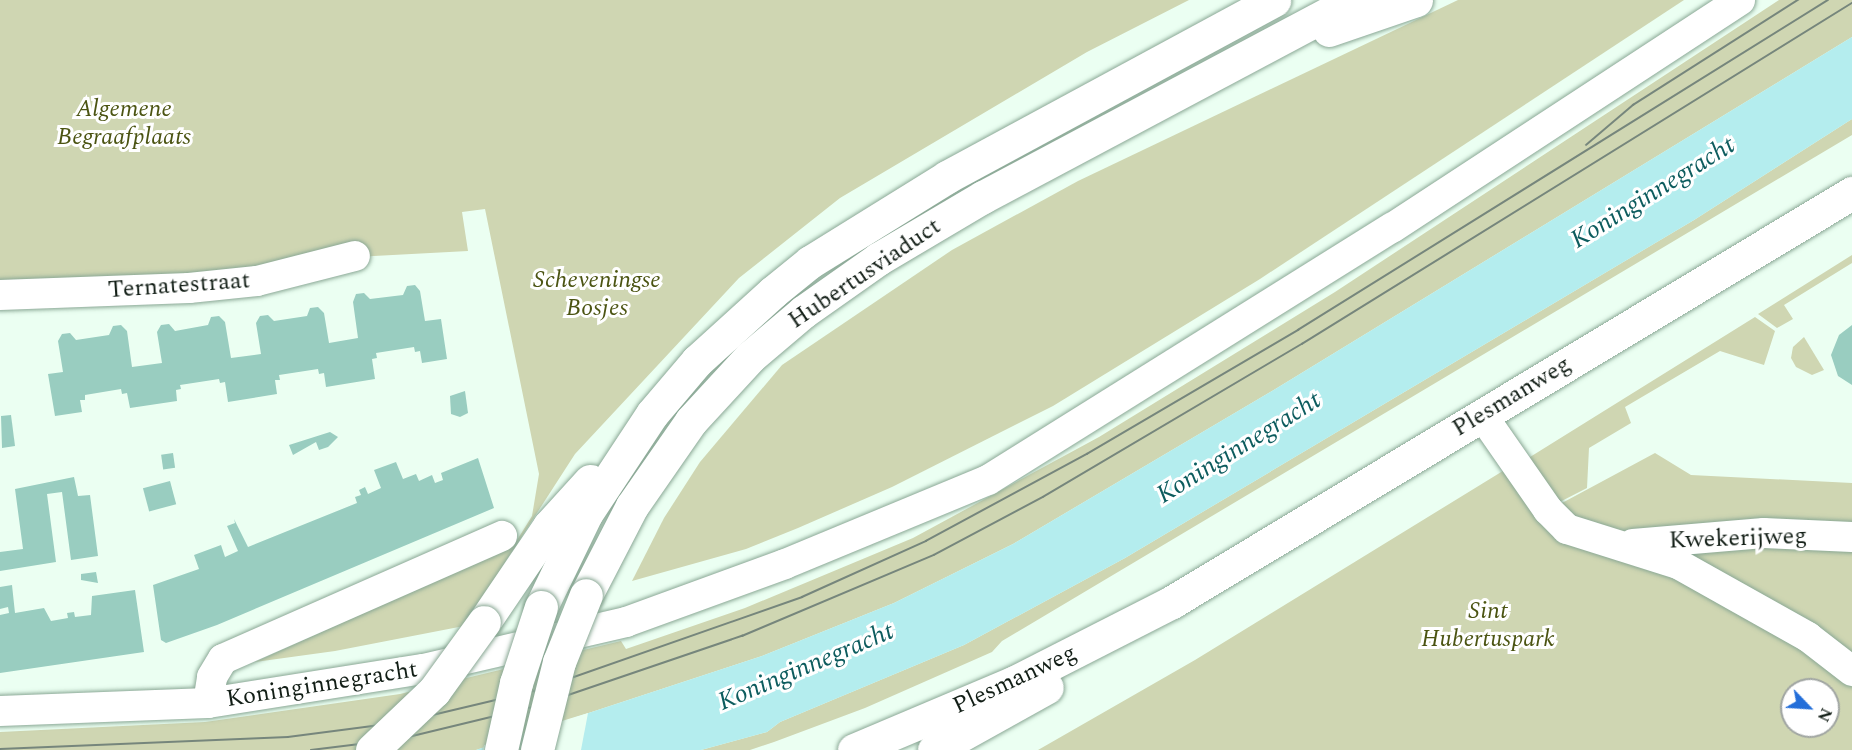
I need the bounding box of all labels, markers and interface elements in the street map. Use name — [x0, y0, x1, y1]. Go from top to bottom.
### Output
park label: Algemene Begraafplaats — [57, 96, 191, 152]
water label: Koninginnegracht — [1565, 130, 1741, 256]
street label: Hubertusviaduct — [783, 212, 947, 336]
street label: Ternatestraat — [107, 267, 251, 305]
park label: Scheveningse Bosjes — [533, 267, 661, 323]
street label: Plesmanweg — [1448, 350, 1576, 444]
water label: Koninginnegracht — [1151, 385, 1327, 511]
street label: Kwekerijweg — [1668, 522, 1808, 556]
park label: Sint Hubertuspark — [1421, 598, 1555, 654]
water label: Koninginnegracht — [713, 616, 899, 718]
street label: Plesmanweg — [949, 639, 1081, 721]
street label: Koninginnegracht — [224, 656, 420, 714]
north arrow — [1780, 678, 1840, 738]
text: N — [1811, 704, 1838, 726]

